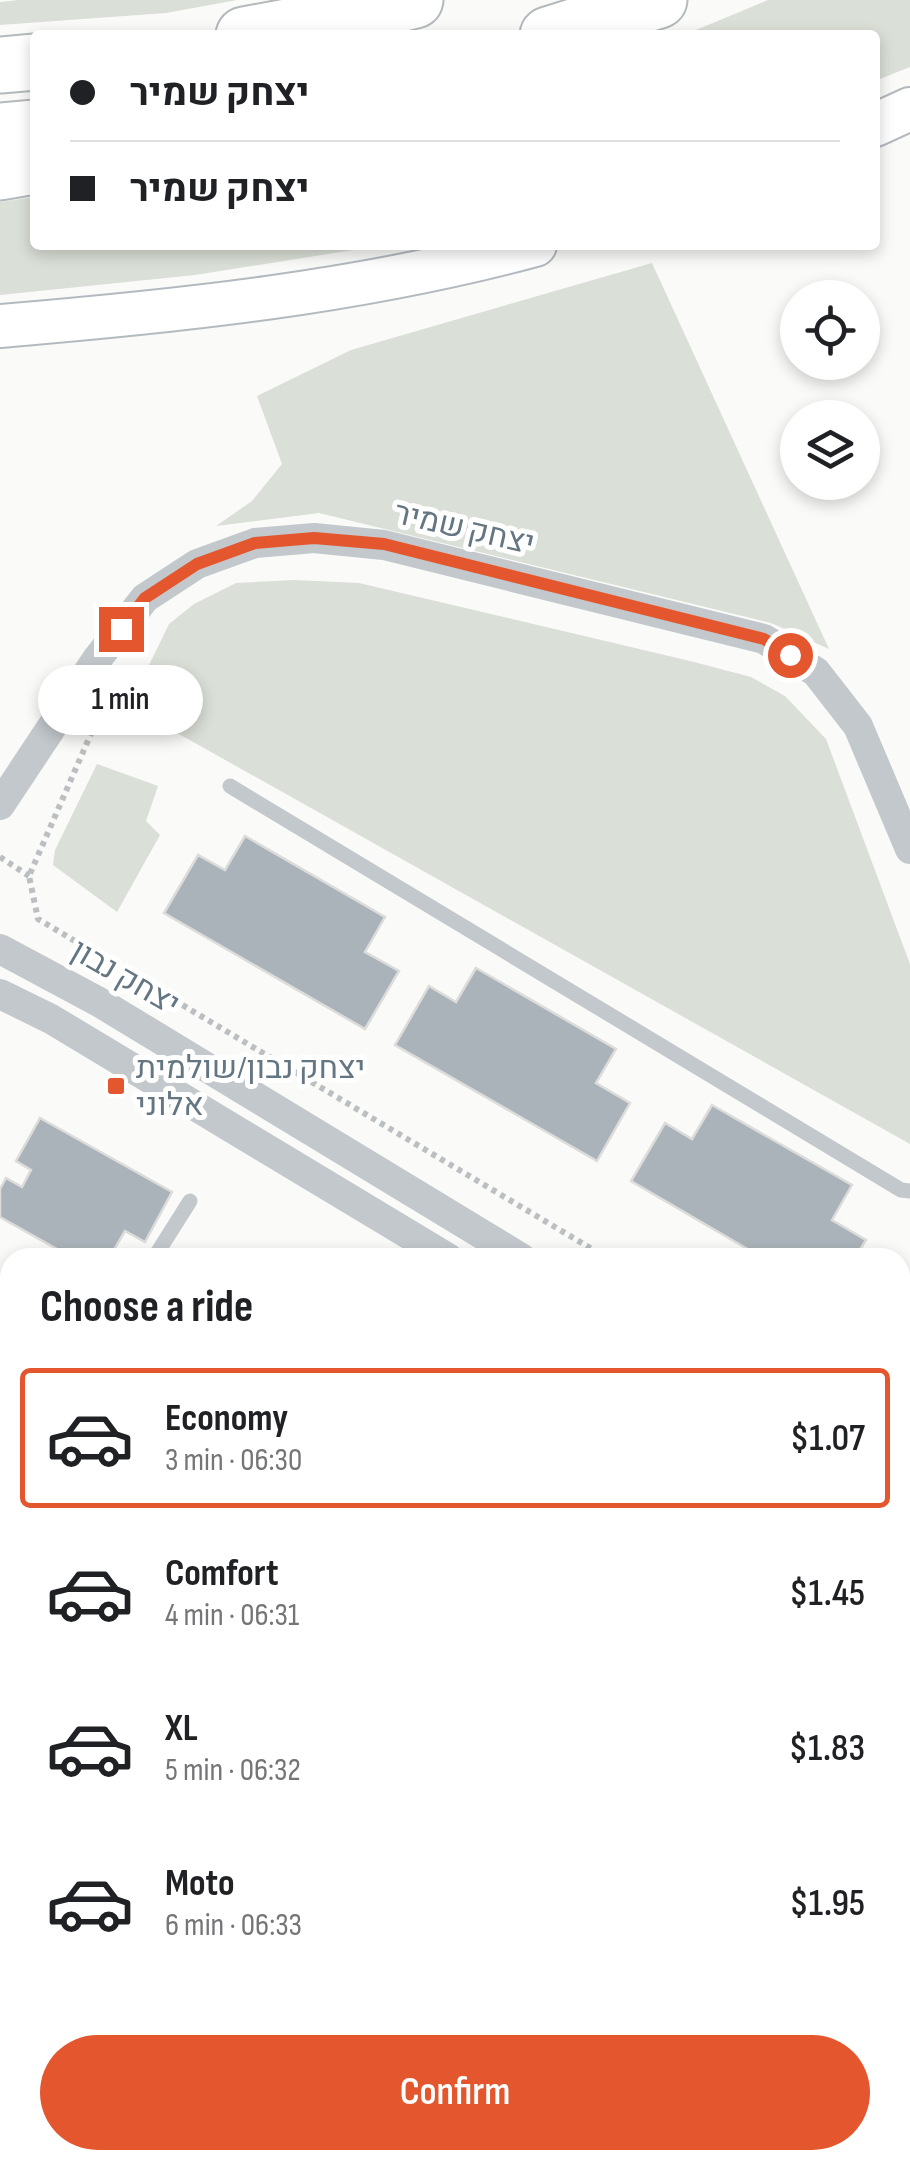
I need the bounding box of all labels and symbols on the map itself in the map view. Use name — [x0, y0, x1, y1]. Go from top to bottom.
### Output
street label: יצחק שמיר — [390, 494, 538, 564]
route end — [99, 607, 144, 652]
route start — [768, 633, 813, 678]
callout: 1 min — [38, 664, 204, 734]
street label: יצחק נבון — [64, 931, 186, 1025]
place label: יצחק נבון/שולמית אלוני — [136, 1049, 365, 1125]
marker: יצחק נבון/שולמית אלוני — [105, 1075, 127, 1097]

